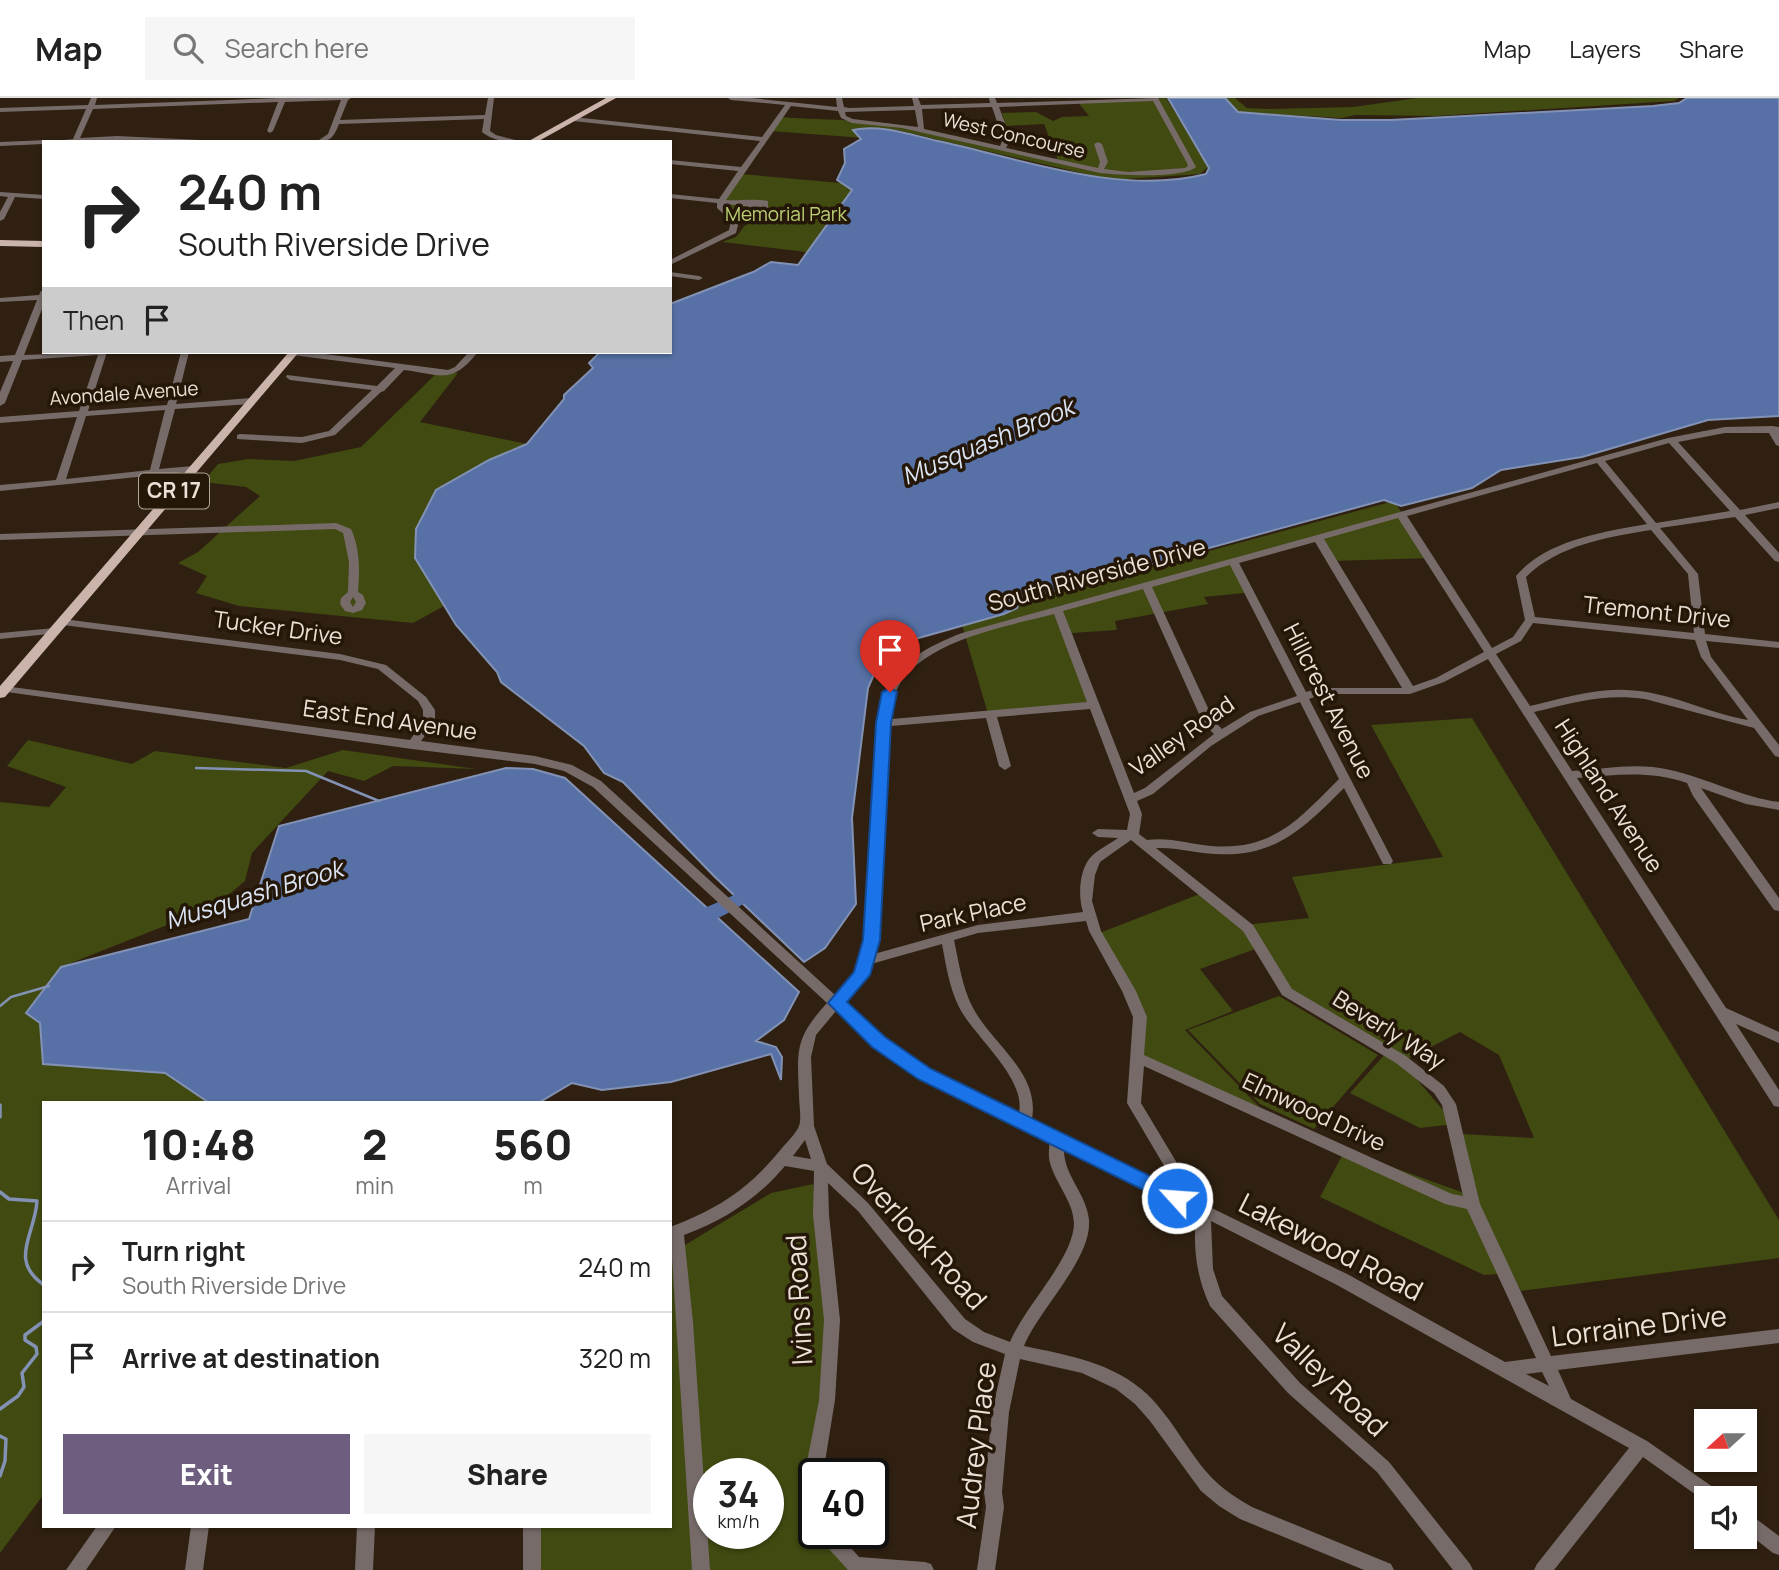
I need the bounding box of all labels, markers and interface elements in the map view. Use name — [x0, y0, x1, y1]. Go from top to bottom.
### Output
search box — [145, 17, 635, 80]
text: Map — [35, 26, 103, 71]
icon: search — [169, 29, 207, 67]
text: Search here — [225, 30, 369, 66]
text: Map — [1484, 32, 1531, 65]
text: Layers — [1569, 32, 1641, 65]
text: Share — [1679, 32, 1744, 65]
street label: West Concourse — [940, 106, 1088, 164]
text: 240 m — [178, 158, 322, 225]
icon: right — [63, 168, 154, 259]
park label: Memorial Park — [725, 201, 848, 227]
text: South Riverside Drive — [178, 222, 490, 266]
icon: arrive — [138, 301, 176, 339]
text: Then — [63, 302, 124, 338]
street label: Avondale Avenue — [49, 375, 199, 411]
water label: Musquash Brook — [896, 388, 1081, 492]
road number: CR 17 — [139, 474, 209, 508]
street label: South Riverside Drive — [984, 530, 1209, 619]
street label: Tremont Drive — [1582, 587, 1732, 635]
street label: Tucker Drive — [211, 602, 345, 652]
street label: Hillcrest Avenue — [1277, 617, 1383, 784]
pin — [860, 620, 920, 692]
icon: arrive — [871, 631, 909, 669]
street label: Valley Road — [1123, 687, 1240, 783]
street label: East End Avenue — [301, 691, 479, 747]
street label: Highland Avenue — [1548, 712, 1671, 878]
water label: Musquash Brook — [161, 850, 349, 936]
street label: Park Place — [916, 885, 1029, 939]
street label: Beverly Way — [1327, 982, 1452, 1076]
street label: Elmwood Drive — [1238, 1064, 1391, 1158]
text: 10:48 — [141, 1115, 256, 1173]
text: 2 — [362, 1115, 387, 1173]
text: 560 — [493, 1115, 573, 1173]
street label: Overlook Road — [843, 1154, 996, 1317]
position arrow — [1140, 1161, 1214, 1235]
text: Arrival — [166, 1169, 231, 1201]
text: min — [355, 1169, 394, 1201]
text: m — [523, 1169, 543, 1201]
street label: Lakewood Road — [1233, 1183, 1430, 1309]
text: Turn right — [122, 1233, 246, 1269]
street label: Ivins Road — [776, 1234, 820, 1366]
icon: right — [63, 1248, 101, 1286]
text: 240 m — [578, 1249, 651, 1285]
text: South Riverside Drive — [122, 1269, 346, 1301]
street label: Lorraine Drive — [1549, 1295, 1729, 1355]
street label: Valley Road — [1265, 1315, 1397, 1444]
icon: arrive — [63, 1339, 101, 1377]
text: Arrive at destination — [122, 1340, 380, 1376]
text: 320 m — [579, 1340, 651, 1376]
street label: Audrey Place — [946, 1359, 1004, 1530]
north arrow — [1694, 1409, 1757, 1472]
map controls — [1694, 1409, 1757, 1549]
button: Exit — [63, 1434, 350, 1514]
button: Share — [364, 1434, 651, 1514]
speed limit sign: 40 — [798, 1458, 889, 1549]
text: 34 — [718, 1470, 759, 1518]
button: sound — [1694, 1486, 1757, 1549]
text: km/h — [718, 1509, 759, 1533]

